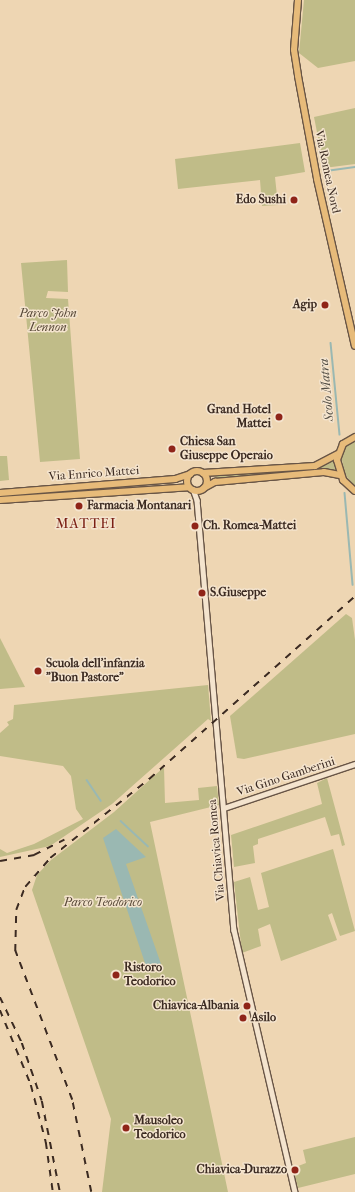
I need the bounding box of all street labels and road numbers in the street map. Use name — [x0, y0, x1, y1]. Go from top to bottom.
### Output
street label: Via Romea Nord — [311, 129, 343, 215]
street label: Via Enrico Mattei — [48, 464, 140, 484]
street label: Via Gino Gamberini — [235, 754, 337, 800]
street label: Via Chiavica Romea — [205, 799, 229, 901]

